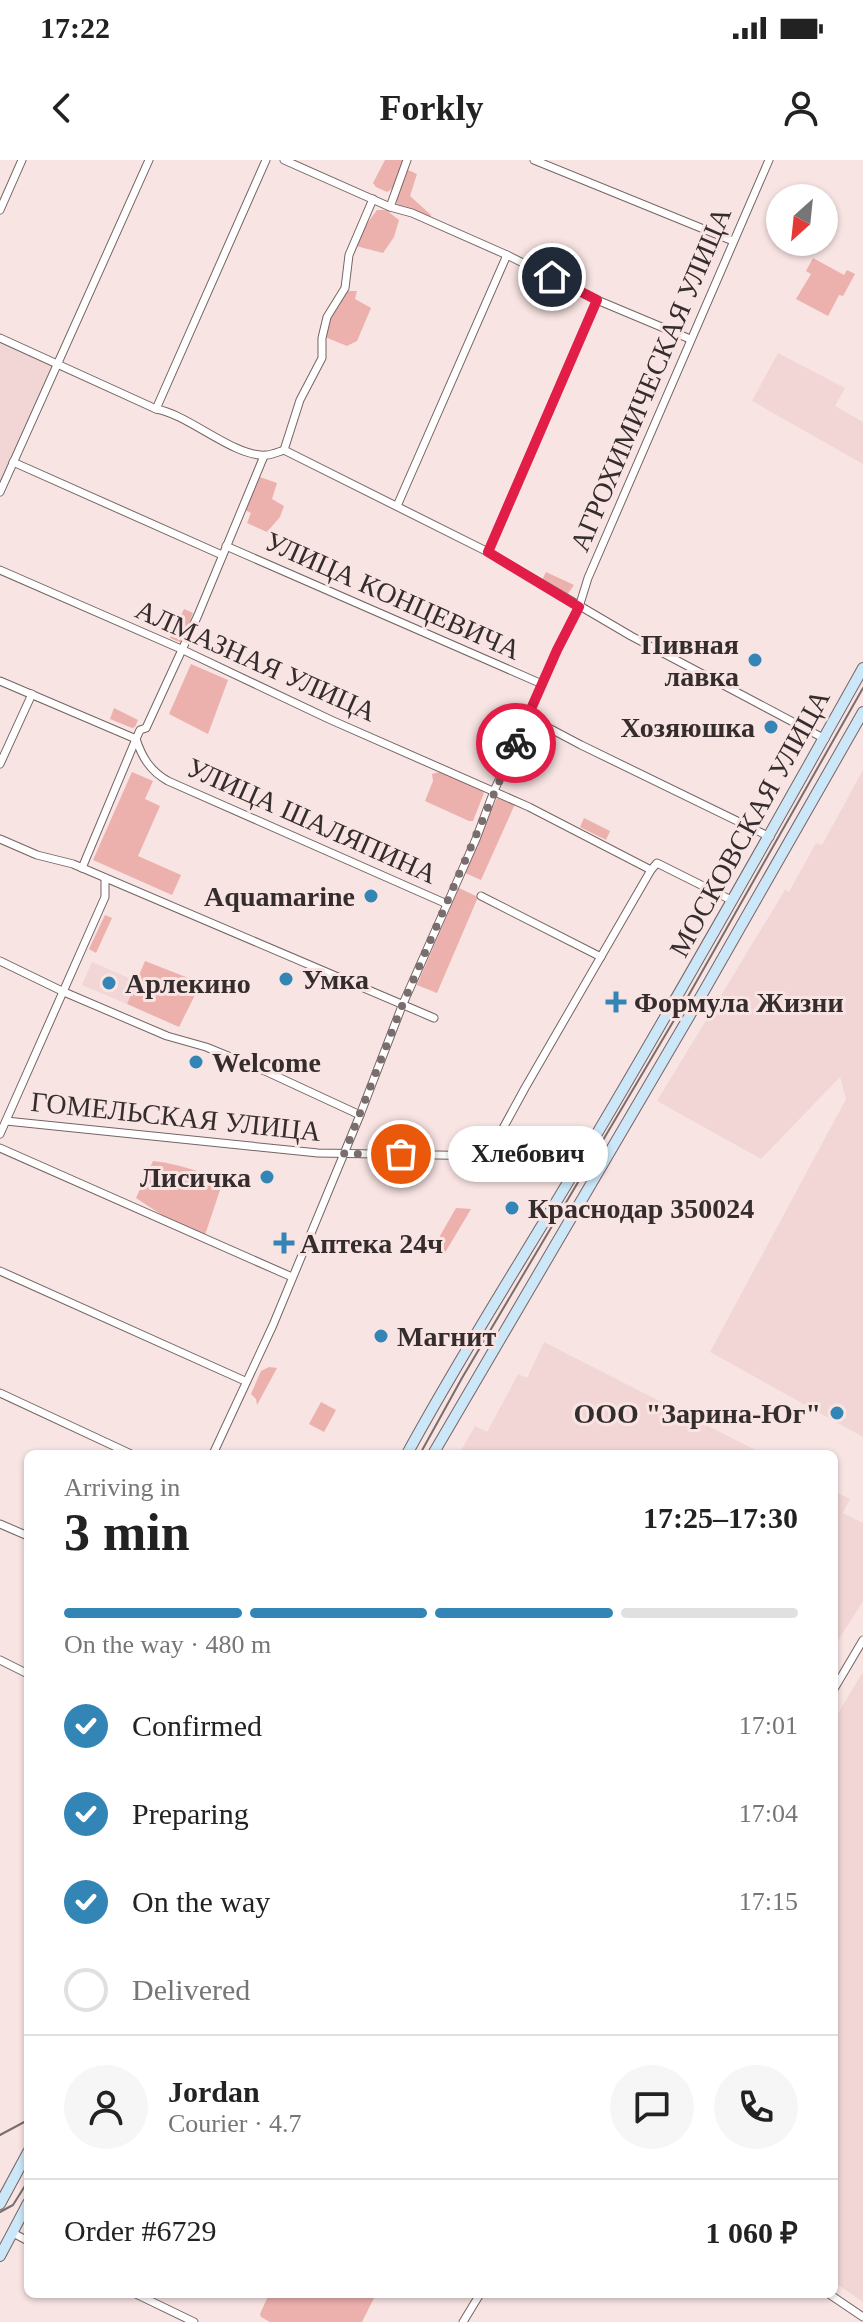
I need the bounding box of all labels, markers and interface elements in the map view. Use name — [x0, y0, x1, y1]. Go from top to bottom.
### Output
text: 17:22 — [40, 11, 110, 44]
icon: back — [40, 86, 84, 130]
icon: person — [779, 86, 823, 130]
text: Forkly — [380, 88, 484, 128]
north arrow — [766, 184, 838, 256]
map controls — [766, 184, 838, 256]
street label: АГРОХИМИЧЕСКАЯ УЛИЦА — [564, 202, 737, 556]
pin — [518, 243, 586, 311]
icon: home — [530, 255, 574, 299]
street label: УЛИЦА КОНЦЕВИЧА — [260, 525, 526, 666]
street label: АЛМАЗНАЯ УЛИЦА — [131, 593, 382, 728]
place label: Пивная лавка — [641, 629, 739, 692]
marker: Пивная лавка — [746, 651, 764, 669]
street label: МОСКОВСКАЯ УЛИЦА — [663, 684, 836, 962]
courier — [476, 703, 556, 783]
place label: Хозяюшка — [620, 712, 755, 743]
marker: Хозяюшка — [762, 718, 780, 736]
icon: bike — [494, 721, 538, 765]
street label: УЛИЦА ШАЛЯПИНА — [182, 751, 442, 890]
place label: Aquamarine — [204, 881, 355, 912]
marker: Aquamarine — [362, 887, 380, 905]
place label: Умка — [302, 964, 369, 995]
place label: Арлекино — [125, 968, 251, 999]
marker: Умка — [277, 970, 295, 988]
marker: Арлекино — [100, 974, 118, 992]
place label: Формула Жизни — [634, 987, 844, 1018]
marker: Формула Жизни — [605, 991, 627, 1013]
place label: Welcome — [212, 1047, 321, 1078]
marker: Welcome — [187, 1053, 205, 1071]
street label: ГОМЕЛЬСКАЯ УЛИЦА — [29, 1086, 323, 1147]
pin — [367, 1120, 435, 1188]
callout: Хлебович — [449, 1126, 609, 1182]
icon: bag — [379, 1132, 423, 1176]
text: Хлебович — [471, 1139, 585, 1168]
place label: Лисичка — [140, 1162, 251, 1193]
marker: Лисичка — [258, 1168, 276, 1186]
place label: Краснодар 350024 — [528, 1193, 754, 1224]
marker: Краснодар 350024 — [503, 1199, 521, 1217]
place label: Аптека 24ч — [300, 1228, 443, 1259]
marker: Аптека 24ч — [275, 1234, 293, 1252]
place label: Магнит — [397, 1321, 496, 1352]
marker: Магнит — [372, 1327, 390, 1345]
place label: ООО "Зарина-Юг" — [573, 1398, 821, 1429]
marker: ООО "Зарина-Юг" — [828, 1404, 846, 1422]
text: Arriving in — [64, 1473, 180, 1502]
text: 17:25–17:30 — [643, 1501, 798, 1534]
text: 3 min — [64, 1504, 190, 1561]
text: On the way · 480 m — [64, 1630, 271, 1659]
icon: check — [64, 1704, 108, 1748]
text: Confirmed — [132, 1709, 262, 1742]
text: 17:01 — [739, 1711, 798, 1740]
icon: check — [64, 1792, 108, 1836]
text: Preparing — [132, 1797, 249, 1830]
text: 17:04 — [739, 1799, 798, 1828]
icon: check — [64, 1880, 108, 1924]
text: On the way — [132, 1885, 270, 1918]
text: 17:15 — [739, 1887, 798, 1916]
text: Delivered — [132, 1973, 250, 2006]
button: person — [64, 2065, 148, 2149]
button: chat — [610, 2065, 694, 2149]
button: phone — [714, 2065, 798, 2149]
text: Jordan — [168, 2075, 260, 2108]
text: Courier · 4.7 — [168, 2109, 302, 2138]
text: Order #6729 — [64, 2214, 216, 2247]
text: 1 060 ₽ — [706, 2216, 798, 2249]

